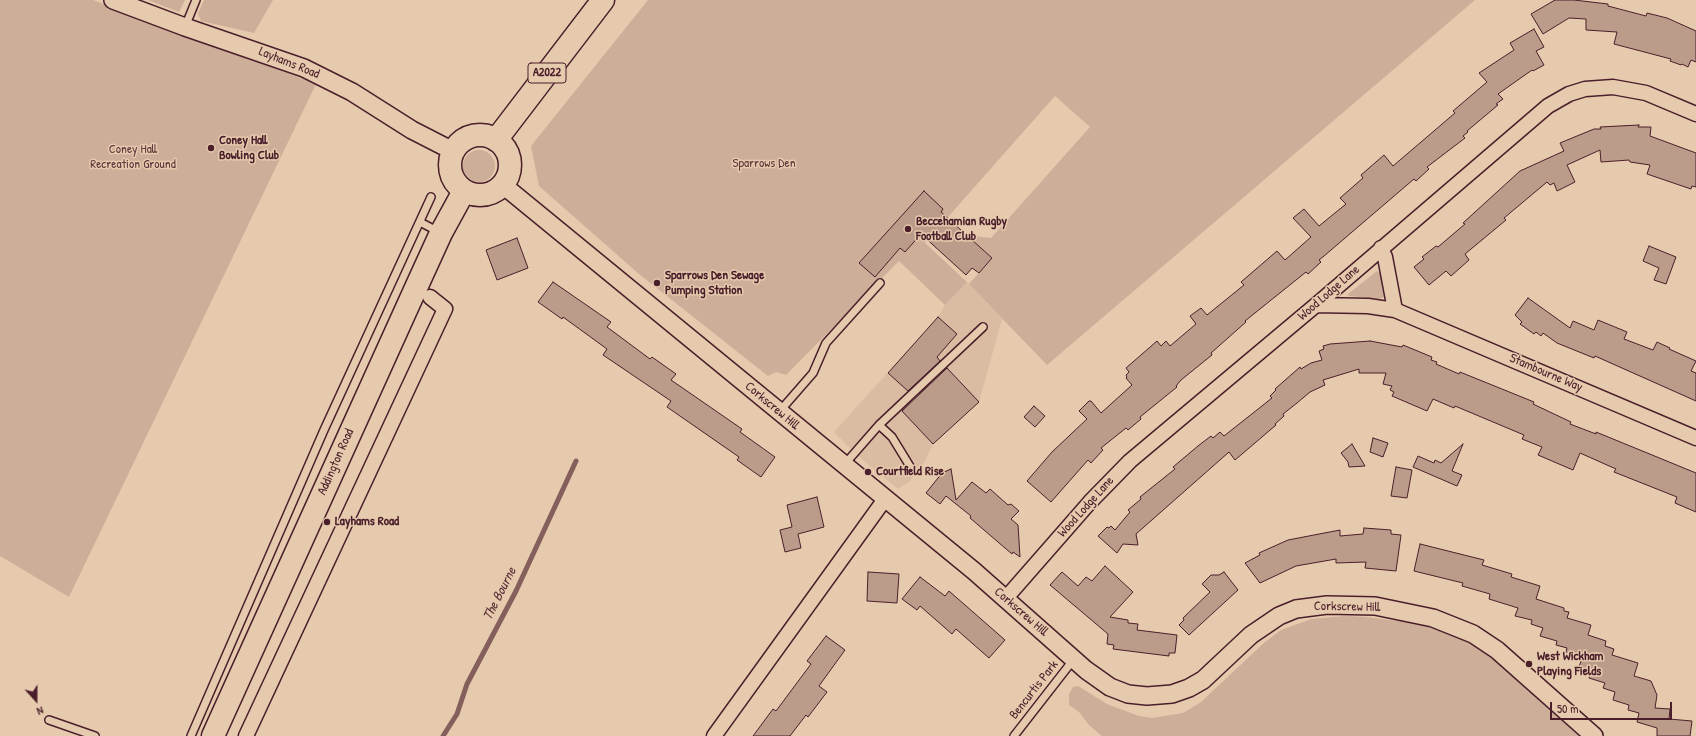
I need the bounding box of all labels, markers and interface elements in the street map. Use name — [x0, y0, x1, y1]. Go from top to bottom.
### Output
street label: Layhams Road — [256, 44, 322, 82]
road number: A2022 — [528, 63, 566, 83]
place label: Coney Hall Bowling Club — [219, 133, 279, 164]
park label: Coney Hall Recreation Ground — [90, 142, 176, 173]
marker: Coney Hall Bowling Club — [206, 143, 216, 153]
park label: Sparrows Den — [732, 156, 796, 172]
place label: Beccehamian Rugby Football Club — [916, 214, 1007, 245]
marker: Beccehamian Rugby Football Club — [903, 224, 913, 234]
street label: Wood Lodge Lane — [1295, 262, 1363, 324]
place label: Sparrows Den Sewage Pumping Station — [665, 268, 764, 299]
marker: Sparrows Den Sewage Pumping Station — [652, 278, 662, 288]
street label: Stambourne Way — [1507, 351, 1585, 395]
street label: Corkscrew Hill — [741, 379, 803, 433]
street label: Addington Road — [314, 426, 358, 498]
place label: Courtfield Rise — [876, 464, 944, 480]
marker: Courtfield Rise — [863, 467, 873, 477]
street label: Wood Lodge Lane — [1055, 473, 1117, 541]
place label: Layhams Road — [335, 514, 399, 530]
marker: Layhams Road — [322, 517, 332, 527]
water label: The Bourne — [480, 565, 520, 623]
street label: Corkscrew Hill — [991, 584, 1051, 640]
street label: Corkscrew Hill — [1314, 599, 1380, 615]
place label: West Wickham Playing Fields — [1537, 649, 1603, 680]
street label: Bencurtis Park — [1006, 658, 1062, 722]
marker: West Wickham Playing Fields — [1524, 659, 1534, 669]
north arrow — [16, 680, 56, 720]
scale bar — [1552, 694, 1674, 720]
text: 50 m — [1557, 700, 1578, 717]
text: N — [35, 704, 46, 719]

